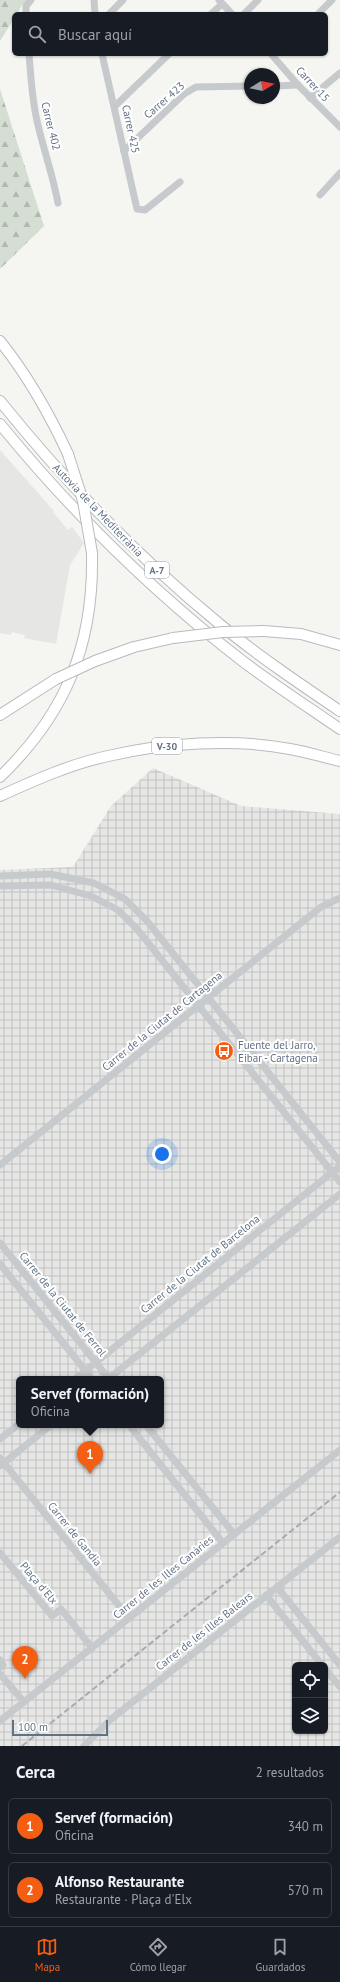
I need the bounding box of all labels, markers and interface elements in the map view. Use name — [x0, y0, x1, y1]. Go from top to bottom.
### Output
search box — [12, 12, 328, 56]
icon: search — [26, 23, 48, 45]
text: Buscar aquí — [58, 25, 132, 44]
street label: Carrer 15 — [293, 63, 333, 105]
north arrow — [244, 68, 280, 104]
street label: Carrer 423 — [141, 79, 187, 121]
street label: Carrer 402 — [38, 100, 64, 152]
street label: Carrer 425 — [119, 103, 143, 155]
street label: Autovia de la Mediterrània — [50, 460, 146, 560]
road number: A-7 — [145, 562, 169, 578]
road number: V-30 — [152, 738, 182, 754]
street label: Carrer de la Ciutat de Cartagena — [99, 968, 225, 1074]
place label: Fuente del Jarro, Eibar - Cartagena — [238, 1038, 318, 1065]
bus stop icon: Fuente del Jarro, Eibar - Cartagena — [213, 1040, 235, 1062]
your location — [152, 1144, 172, 1164]
street label: Carrer de la Ciutat de Barcelona — [138, 1212, 262, 1316]
street label: Carrer de la Ciutat de Ferrol — [16, 1249, 110, 1360]
popup — [16, 1376, 164, 1428]
text: Servef (formación) — [31, 1384, 149, 1403]
text: Oficina — [31, 1403, 70, 1420]
pin: 1 — [77, 1441, 103, 1474]
street label: Carrer de Gandia — [45, 1499, 105, 1569]
street label: Carrer de les Illes Canàries — [110, 1532, 216, 1622]
street label: Plaça d'Elx — [17, 1559, 61, 1607]
street label: Carrer de les Illes Balears — [153, 1589, 256, 1673]
pin: 2 — [12, 1646, 38, 1679]
map controls — [292, 1662, 328, 1734]
button: locate — [292, 1662, 328, 1698]
button: layers — [292, 1698, 328, 1734]
scale bar — [12, 1718, 108, 1737]
text: 100 m — [18, 1720, 48, 1734]
text: Cerca — [16, 1761, 55, 1783]
text: 2 resultados — [256, 1764, 324, 1781]
text: Servef (formación) — [55, 1808, 173, 1827]
text: 1 — [26, 1818, 34, 1835]
text: 340 m — [288, 1818, 323, 1835]
text: Oficina — [55, 1827, 94, 1844]
text: Alfonso Restaurante — [55, 1872, 184, 1891]
text: 2 — [26, 1882, 34, 1899]
text: 570 m — [288, 1882, 323, 1899]
text: Restaurante · Plaça d'Elx — [55, 1891, 192, 1908]
tab: Mapa — [35, 1936, 60, 1974]
tab: Cómo llegar — [130, 1936, 186, 1974]
tab: Guardados — [256, 1936, 305, 1974]

